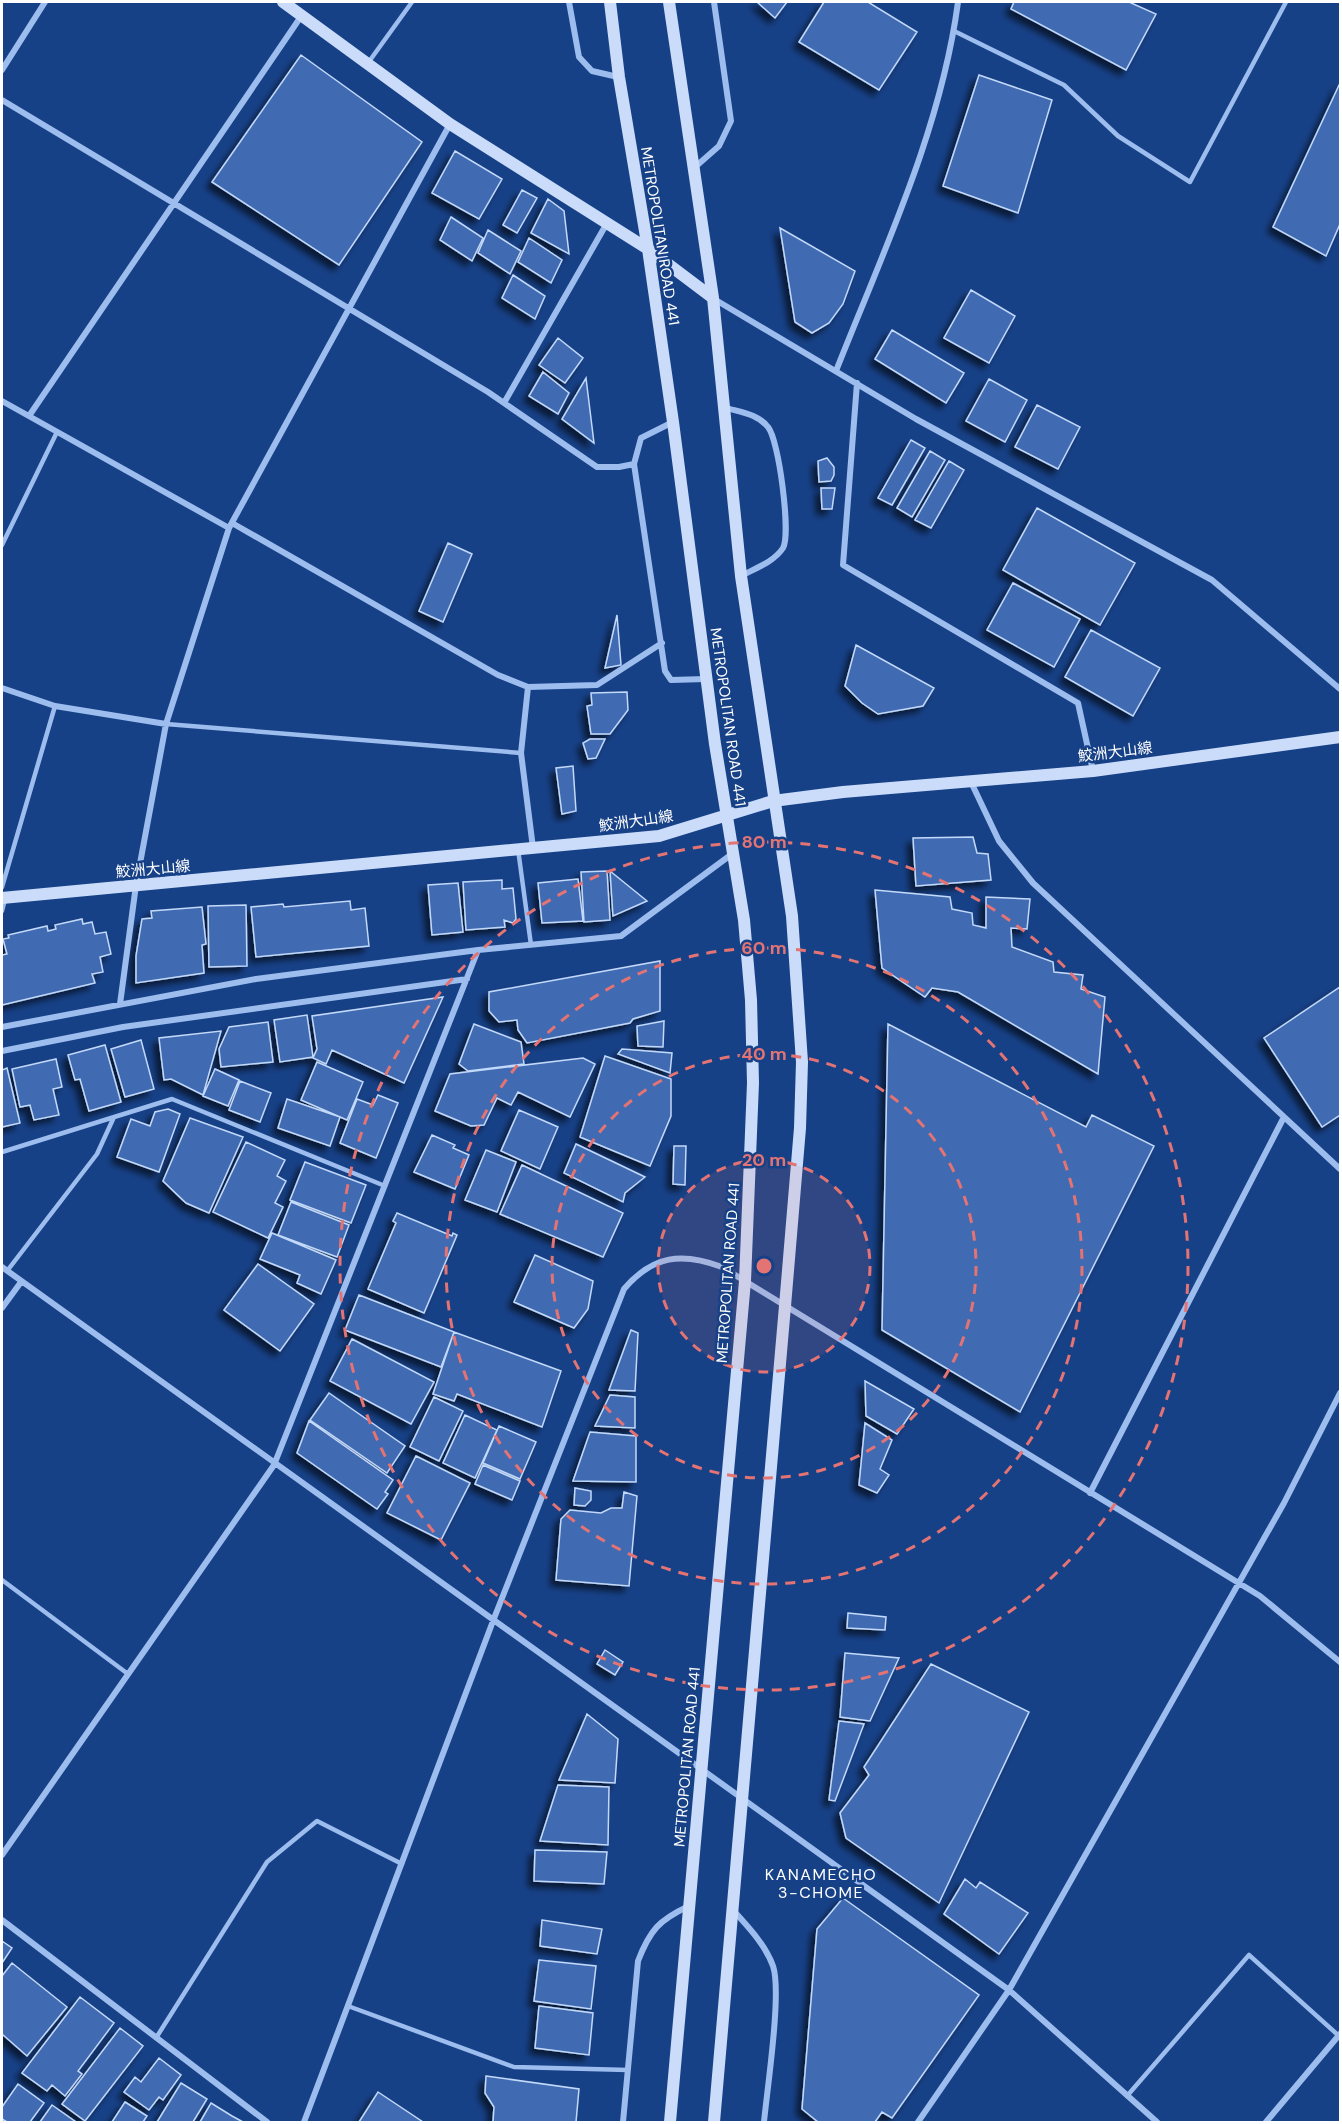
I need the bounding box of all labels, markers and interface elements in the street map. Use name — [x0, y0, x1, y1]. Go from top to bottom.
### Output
street label: METROPOLITAN ROAD 441 — [636, 145, 684, 327]
street label: METROPOLITAN ROAD 441 — [706, 626, 750, 808]
street label: 鮫洲大山線 — [1077, 738, 1153, 766]
street label: 鮫洲大山線 — [597, 806, 675, 836]
text: 80 m — [741, 830, 787, 854]
street label: 鮫洲大山線 — [115, 856, 191, 882]
text: 60 m — [741, 936, 787, 960]
text: 40 m — [741, 1042, 787, 1066]
text: 20 m — [742, 1148, 786, 1172]
street label: METROPOLITAN ROAD 441 — [712, 1182, 744, 1364]
centre of rings — [754, 1256, 774, 1276]
street label: METROPOLITAN ROAD 441 — [669, 1666, 705, 1848]
district label: KANAMECHO 3-CHOME — [765, 1864, 877, 1903]

